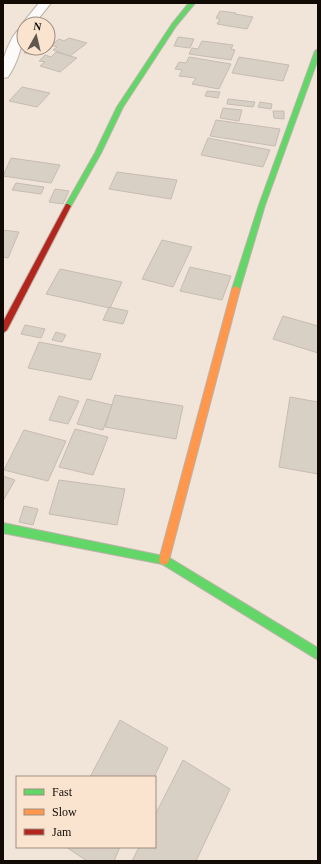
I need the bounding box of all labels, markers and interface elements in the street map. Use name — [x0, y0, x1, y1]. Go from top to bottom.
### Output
north arrow — [16, 16, 56, 56]
text: N — [33, 20, 42, 33]
legend — [16, 776, 156, 848]
text: Fast — [52, 785, 73, 799]
text: Slow — [52, 805, 77, 819]
text: Jam — [52, 825, 72, 839]

